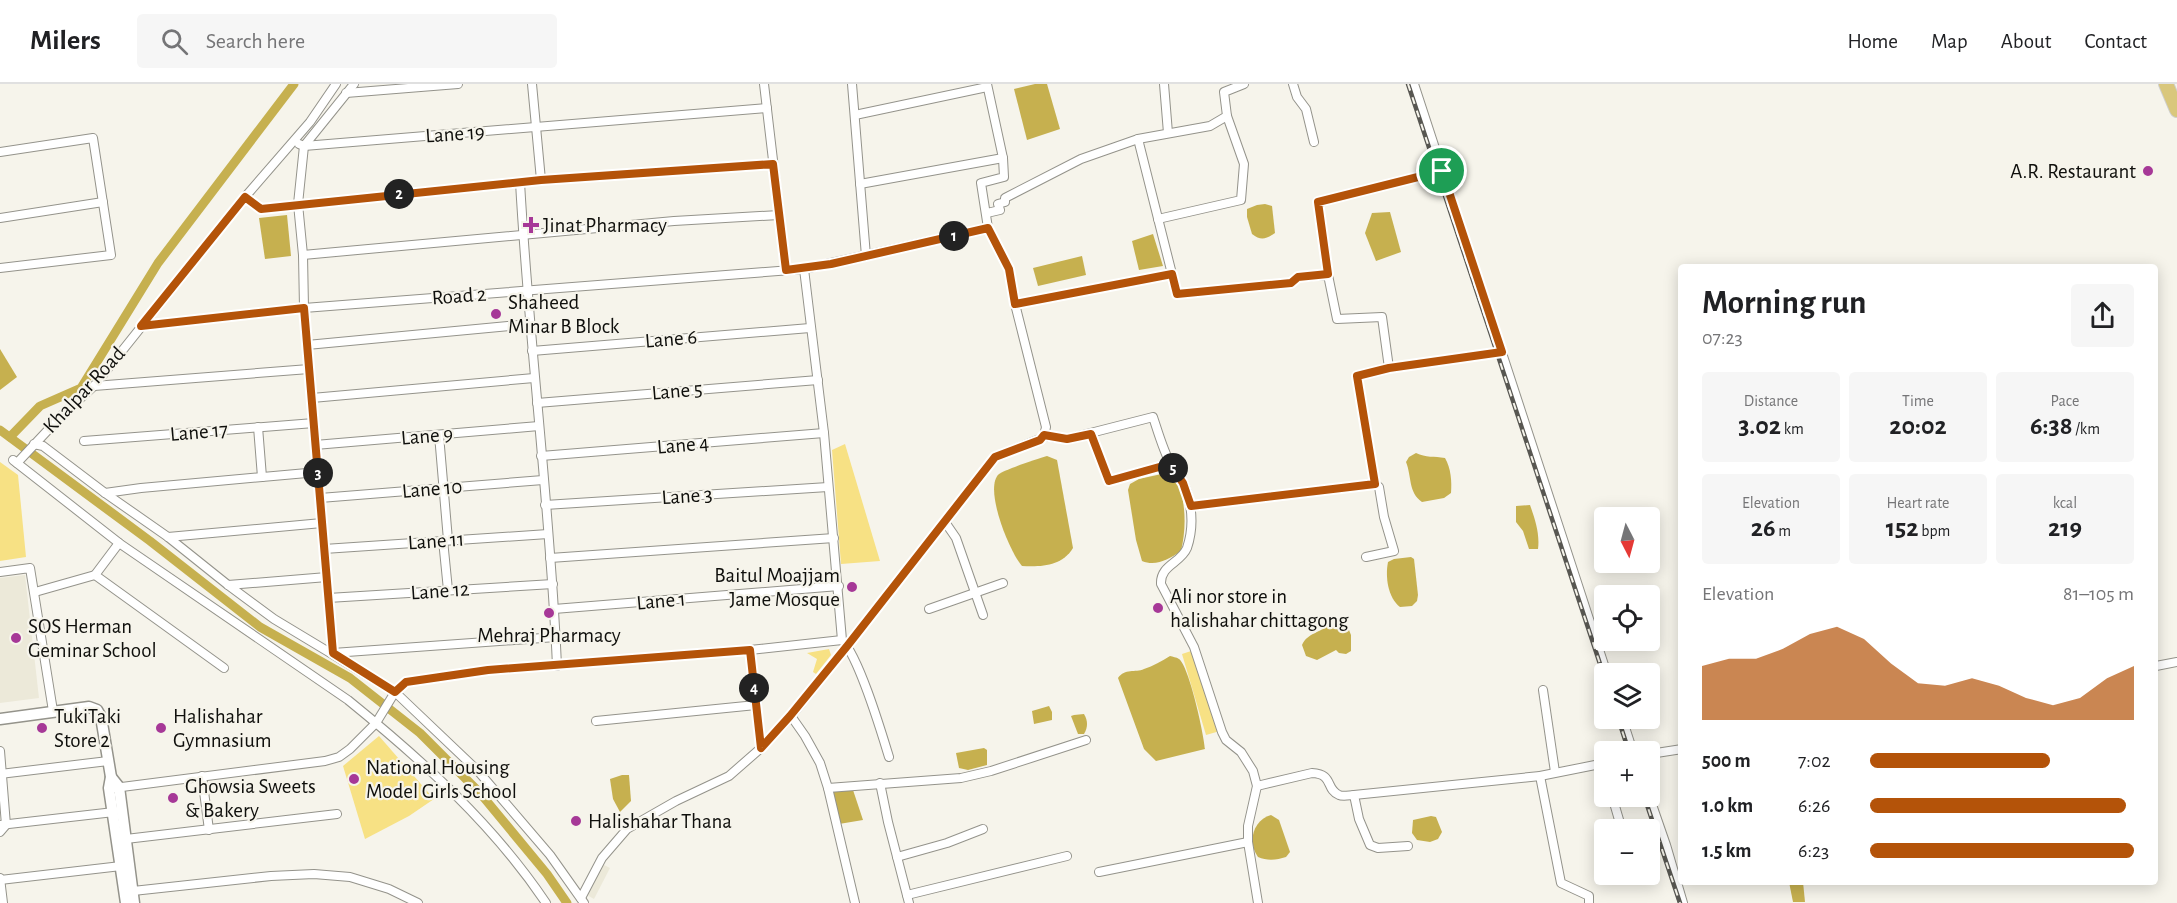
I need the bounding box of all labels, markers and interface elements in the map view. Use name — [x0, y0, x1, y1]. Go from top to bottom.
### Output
search box — [137, 14, 557, 68]
icon: search — [158, 25, 191, 58]
text: Milers — [30, 27, 101, 55]
text: Search here — [206, 30, 305, 52]
text: Home — [1847, 31, 1898, 52]
text: Map — [1931, 31, 1968, 52]
text: About — [2001, 31, 2051, 52]
text: Contact — [2084, 31, 2147, 52]
street label: Lane 19 — [425, 121, 485, 147]
pin — [1416, 145, 1467, 196]
icon: arrive — [1425, 154, 1458, 187]
place label: A.R. Restaurant — [2010, 161, 2136, 182]
marker: A.R. Restaurant — [2141, 164, 2155, 178]
pin: 2 — [384, 179, 414, 209]
text: 2 — [395, 186, 403, 202]
place label: Jinat Pharmacy — [543, 215, 667, 236]
marker: Jinat Pharmacy — [524, 218, 538, 232]
pin: 1 — [939, 221, 969, 251]
text: 1 — [951, 228, 957, 244]
street label: Road 2 — [431, 284, 487, 308]
button: share — [2071, 284, 2134, 347]
text: Morning run — [1702, 287, 1866, 320]
place label: Shaheed Minar B Block — [508, 292, 620, 337]
marker: Shaheed Minar B Block — [489, 307, 503, 321]
street label: Lane 6 — [644, 326, 698, 352]
text: 07:23 — [1702, 328, 1743, 348]
street label: Khalpar Road — [39, 343, 129, 437]
street label: Lane 5 — [651, 378, 703, 404]
text: Distance — [1744, 393, 1798, 409]
text: Time — [1902, 393, 1934, 409]
text: Pace — [2051, 393, 2079, 409]
text: 3.02 — [1738, 413, 1781, 439]
text: 20:02 — [1889, 413, 1947, 439]
text: 6:38 — [2030, 413, 2073, 439]
street label: Lane 17 — [169, 419, 229, 445]
text: km — [1781, 421, 1804, 437]
text: /km — [2073, 421, 2100, 437]
street label: Lane 9 — [400, 423, 454, 449]
street label: Lane 4 — [656, 432, 710, 458]
pin: 5 — [1158, 453, 1188, 483]
pin: 3 — [303, 458, 333, 488]
text: 5 — [1170, 460, 1176, 476]
text: 3 — [315, 465, 321, 481]
street label: Lane 10 — [401, 476, 463, 502]
street label: Lane 3 — [661, 484, 713, 508]
text: Elevation — [1742, 495, 1800, 511]
text: Heart rate — [1887, 495, 1949, 511]
text: kcal — [2053, 495, 2077, 511]
north arrow — [1594, 507, 1660, 573]
map controls — [1594, 507, 1660, 885]
text: 26 — [1751, 515, 1776, 541]
text: 152 — [1886, 515, 1919, 541]
text: 219 — [2048, 515, 2082, 541]
text: m — [1776, 523, 1791, 539]
text: bpm — [1919, 523, 1950, 539]
street label: Lane 11 — [407, 529, 465, 553]
place label: Baitul Moajjam Jame Mosque — [714, 565, 840, 610]
street label: Lane 12 — [410, 578, 470, 604]
marker: Baitul Moajjam Jame Mosque — [845, 580, 859, 594]
text: Elevation — [1702, 584, 1774, 604]
text: 81–105 m — [2063, 584, 2134, 604]
button: locate — [1594, 585, 1660, 651]
place label: Ali nor store in halishahar chittagong — [1170, 586, 1349, 631]
street label: Lane 1 — [635, 588, 687, 614]
marker: Ali nor store in halishahar chittagong — [1151, 601, 1165, 615]
marker: Mehraj Pharmacy — [542, 606, 556, 620]
place label: SOS Herman Geminar School — [28, 616, 157, 661]
place label: Mehraj Pharmacy — [477, 625, 621, 646]
marker: SOS Herman Geminar School — [9, 631, 23, 645]
button: layers — [1594, 663, 1660, 729]
pin: 4 — [739, 673, 769, 703]
text: 4 — [750, 680, 758, 696]
place label: TukiTaki Store 2 — [54, 706, 121, 751]
place label: Halishahar Gymnasium — [173, 706, 271, 751]
marker: TukiTaki Store 2 — [35, 721, 49, 735]
marker: Halishahar Gymnasium — [154, 721, 168, 735]
button: + — [1594, 741, 1660, 807]
text: 500 m — [1702, 751, 1751, 771]
text: 7:02 — [1798, 751, 1831, 771]
place label: National Housing Model Girls School — [366, 757, 517, 802]
marker: National Housing Model Girls School — [347, 772, 361, 786]
place label: Ghowsia Sweets & Bakery — [185, 776, 316, 821]
marker: Ghowsia Sweets & Bakery — [166, 791, 180, 805]
text: 1.0 km — [1702, 796, 1753, 816]
text: 6:26 — [1798, 796, 1830, 816]
place label: Halishahar Thana — [588, 811, 732, 832]
marker: Halishahar Thana — [569, 814, 583, 828]
button: − — [1594, 819, 1660, 885]
text: 1.5 km — [1702, 841, 1751, 861]
text: 6:23 — [1798, 841, 1829, 861]

